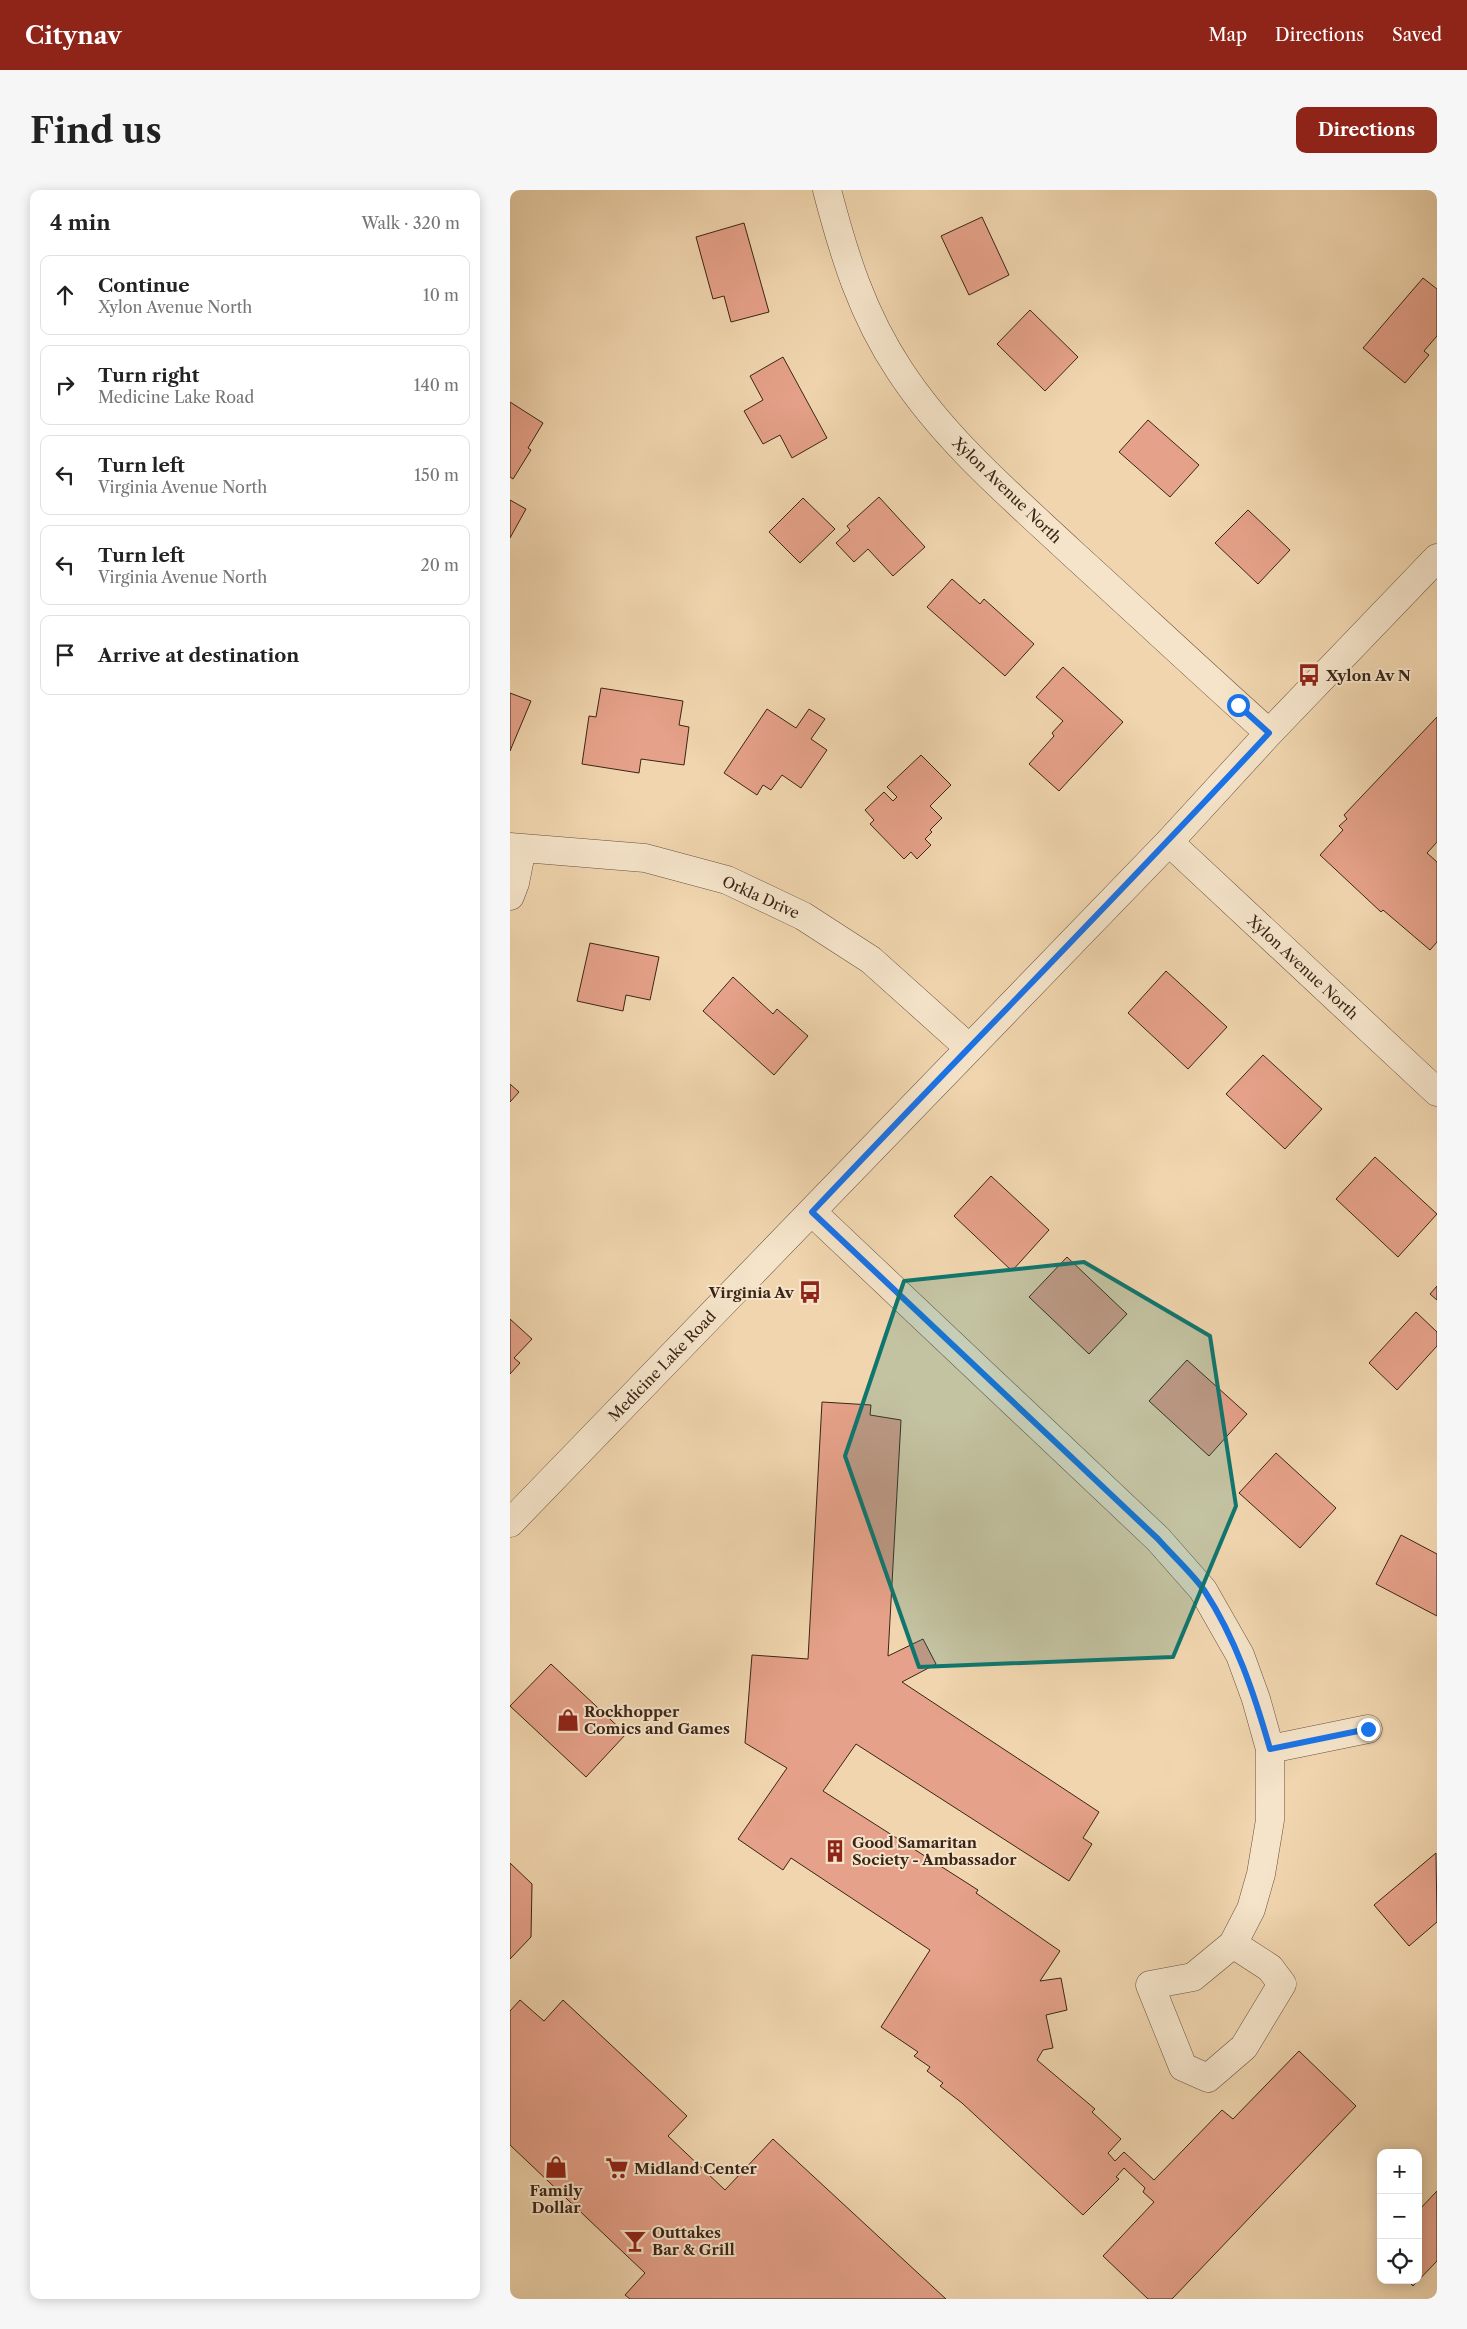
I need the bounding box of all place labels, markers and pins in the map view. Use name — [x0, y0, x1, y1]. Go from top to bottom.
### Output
bus stop icon: Xylon Av N — [1296, 662, 1322, 688]
place label: Xylon Av N — [1325, 666, 1411, 685]
bus stop icon: Virginia Av — [797, 1279, 823, 1305]
place label: Virginia Av — [708, 1283, 795, 1302]
place label: Rockhopper Comics and Games — [584, 1702, 730, 1738]
shop icon: Rockhopper Comics and Games — [555, 1707, 581, 1733]
place label: Good Samaritan Society - Ambassador — [852, 1833, 1017, 1869]
building icon: Good Samaritan Society - Ambassador — [822, 1838, 848, 1864]
shop icon: Family Dollar — [543, 2154, 569, 2180]
supermarket icon: Midland Center — [604, 2155, 630, 2181]
place label: Midland Center — [634, 2159, 758, 2178]
place label: Family Dollar — [530, 2181, 583, 2217]
place label: Outtakes Bar & Grill — [652, 2223, 735, 2259]
bar icon: Outtakes Bar & Grill — [622, 2228, 648, 2254]

